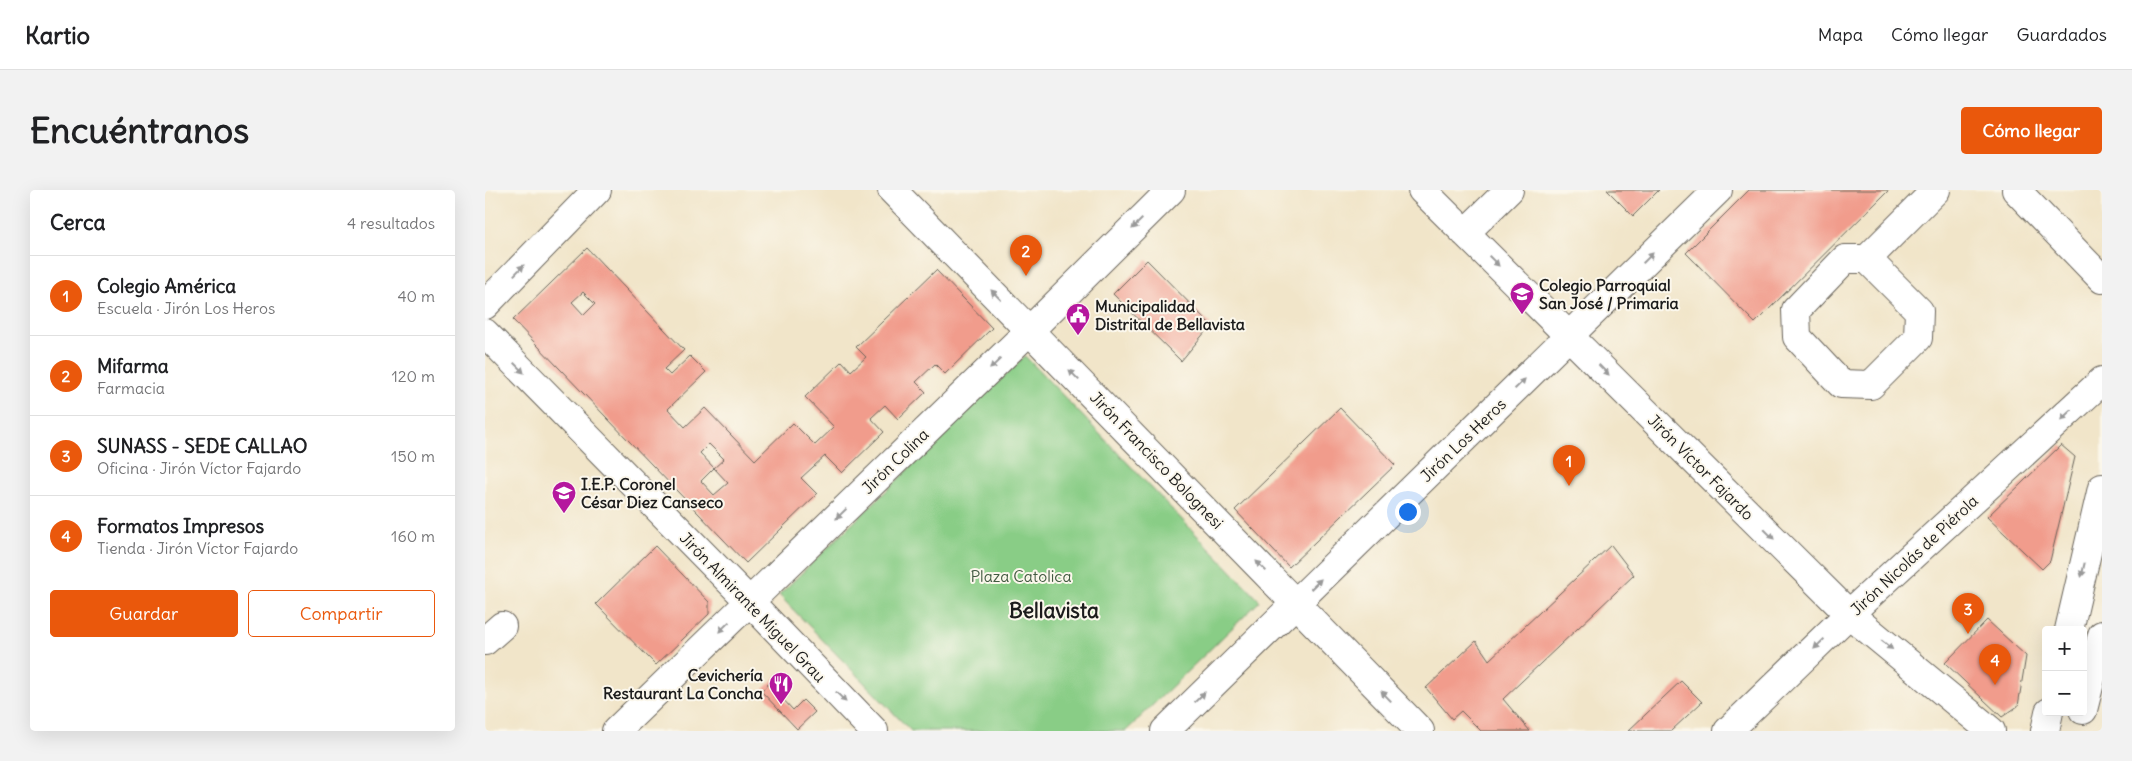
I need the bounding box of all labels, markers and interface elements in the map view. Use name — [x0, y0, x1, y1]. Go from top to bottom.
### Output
text: Kartio — [25, 20, 90, 50]
text: Mapa — [1818, 23, 1863, 46]
text: Cómo llegar — [1891, 23, 1988, 46]
text: Guardados — [2016, 23, 2107, 46]
button: Cómo llegar — [1961, 107, 2102, 154]
text: Encuéntranos — [30, 108, 249, 152]
text: Cerca — [50, 209, 105, 236]
text: 4 resultados — [347, 213, 435, 233]
one-way arrow — [1131, 218, 1143, 230]
pin: 2 — [1010, 235, 1042, 276]
one-way arrow — [1642, 252, 1654, 264]
one-way arrow — [1488, 255, 1500, 267]
one-way arrow — [513, 265, 525, 277]
text: Colegio América — [97, 274, 236, 298]
place label: Colegio Parroquial San José / Primaria — [1539, 275, 1679, 313]
school or university icon: Colegio Parroquial San José / Primaria — [1509, 281, 1535, 315]
text: 1 — [63, 286, 69, 306]
text: 40 m — [397, 286, 435, 306]
one-way arrow — [990, 290, 1002, 302]
place label: Municipalidad Distrital de Bellavista — [1095, 296, 1245, 334]
text: Escuela · Jirón Los Heros — [97, 298, 275, 318]
public building icon: Municipalidad Distrital de Bellavista — [1065, 302, 1091, 336]
text: Mifarma — [97, 354, 169, 378]
one-way arrow — [989, 358, 1001, 370]
one-way arrow — [513, 362, 525, 374]
one-way arrow — [1598, 364, 1610, 376]
text: 2 — [62, 366, 70, 386]
text: 120 m — [392, 366, 435, 386]
one-way arrow — [1068, 370, 1080, 382]
text: Farmacia — [97, 378, 165, 398]
one-way arrow — [1514, 378, 1526, 390]
street label: Jirón Francisco Bolognesi — [1086, 387, 1228, 533]
street label: Jirón Los Heros — [1416, 394, 1510, 486]
one-way arrow — [2061, 409, 2073, 421]
street label: Jirón Víctor Fajardo — [1644, 410, 1758, 524]
street label: Jirón Colina — [857, 424, 933, 498]
text: SUNASS - SEDE CALLAO — [97, 434, 307, 458]
pin: 1 — [1553, 445, 1585, 486]
text: 3 — [61, 446, 71, 466]
text: 150 m — [391, 446, 435, 466]
text: Oficina · Jirón Víctor Fajardo — [97, 458, 301, 478]
place label: I.E.P. Coronel César Diez Canseco — [581, 474, 723, 512]
school or university icon: I.E.P. Coronel César Diez Canseco — [551, 480, 577, 514]
street label: Jirón Nicolás de Piérola — [1846, 491, 1982, 619]
your location — [1395, 499, 1421, 525]
one-way arrow — [835, 508, 847, 520]
text: Formatos Impresos — [97, 514, 264, 538]
text: 4 — [61, 526, 71, 546]
text: 160 m — [391, 526, 435, 546]
street label: Jirón Almirante Miguel Grau — [676, 528, 830, 686]
one-way arrow — [1763, 528, 1775, 540]
text: Tienda · Jirón Víctor Fajardo — [97, 538, 298, 558]
one-way arrow — [1255, 561, 1267, 573]
one-way arrow — [2079, 562, 2087, 577]
park label: Plaza Catolica — [970, 566, 1072, 586]
one-way arrow — [1310, 578, 1322, 590]
button: Guardar — [50, 590, 238, 637]
button: Compartir — [248, 590, 435, 637]
pin: 3 — [1952, 593, 1984, 634]
district label: Bellavista — [1009, 597, 1099, 624]
one-way arrow — [718, 621, 730, 633]
map controls — [2042, 626, 2087, 716]
button: + — [2042, 626, 2087, 671]
one-way arrow — [1813, 638, 1825, 650]
one-way arrow — [1880, 640, 1893, 651]
pin: 4 — [1979, 644, 2011, 685]
place label: Cevichería Restaurant La Concha — [603, 665, 763, 703]
restaurant icon: Cevichería Restaurant La Concha — [768, 671, 794, 705]
button: − — [2042, 671, 2087, 716]
one-way arrow — [835, 690, 847, 702]
one-way arrow — [1381, 690, 1393, 702]
one-way arrow — [1194, 691, 1206, 703]

